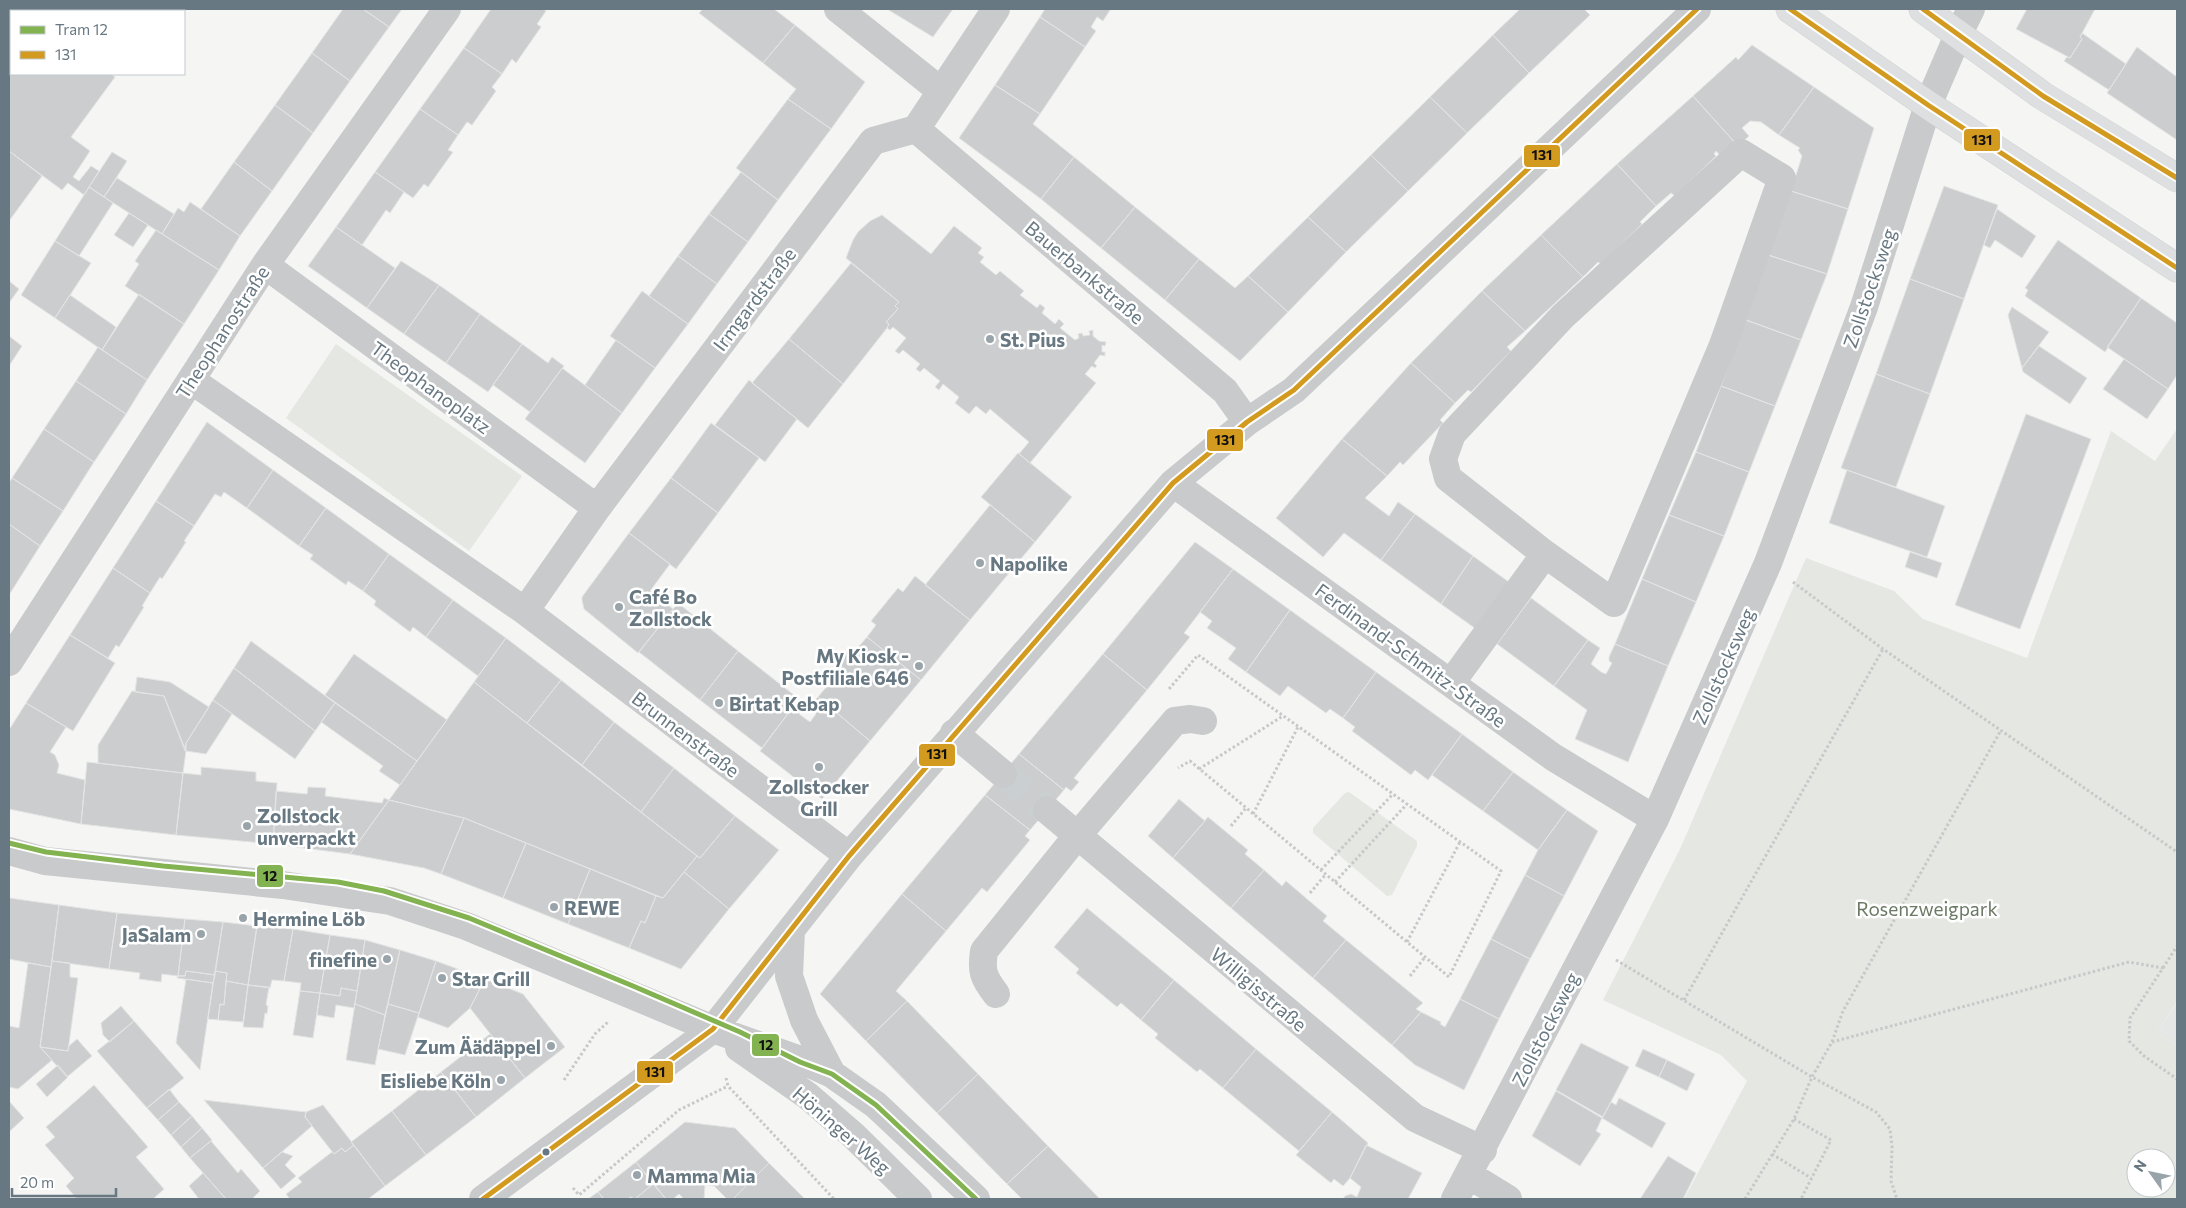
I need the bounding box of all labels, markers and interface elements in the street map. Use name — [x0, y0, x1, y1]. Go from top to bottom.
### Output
legend — [10, 10, 185, 75]
text: Tram 12 — [55, 20, 108, 38]
text: 131 — [55, 45, 76, 63]
line badge: 131 — [1963, 128, 2001, 152]
text: 131 — [1972, 131, 1992, 148]
line badge: 131 — [1523, 144, 1561, 168]
text: 131 — [1532, 146, 1552, 163]
street label: Bauerbankstraße — [1021, 216, 1149, 328]
street label: Zollstocksweg — [1838, 225, 1900, 351]
street label: Irmgardstraße — [708, 243, 800, 355]
street label: Theophanostraße — [170, 261, 274, 403]
place label: St. Pius — [1000, 328, 1065, 351]
marker: St. Pius — [984, 333, 996, 345]
street label: Theophanoplatz — [367, 336, 495, 438]
line badge: 131 — [1206, 428, 1244, 452]
text: 131 — [1215, 431, 1235, 448]
place label: Napolike — [990, 552, 1068, 575]
marker: Napolike — [974, 557, 986, 569]
street label: Ferdinand-Schmitz-Straße — [1311, 578, 1511, 732]
place label: Café Bo Zollstock — [629, 585, 712, 630]
marker: Café Bo Zollstock — [613, 601, 625, 613]
street label: Zollstocksweg — [1687, 604, 1759, 728]
place label: My Kiosk - Postfiliale 646 — [782, 644, 909, 689]
marker: My Kiosk - Postfiliale 646 — [913, 660, 925, 672]
street label: Brunnenstraße — [628, 686, 744, 782]
place label: Birtat Kebap — [729, 692, 839, 715]
marker: Birtat Kebap — [713, 697, 725, 709]
line badge: 131 — [918, 743, 956, 767]
text: 131 — [927, 745, 947, 762]
marker: Zollstocker Grill — [813, 761, 825, 773]
place label: Zollstocker Grill — [769, 775, 869, 820]
place label: Zollstock unverpackt — [257, 804, 356, 849]
marker: Zollstock unverpackt — [241, 820, 253, 832]
line badge: 12 — [256, 864, 284, 888]
text: 12 — [263, 867, 277, 884]
place label: REWE — [564, 896, 620, 919]
park label: Rosenzweigpark — [1856, 897, 1998, 920]
marker: REWE — [548, 901, 560, 913]
place label: Hermine Löb — [253, 907, 365, 930]
marker: Hermine Löb — [237, 912, 249, 924]
place label: JaSalam — [122, 923, 191, 946]
marker: JaSalam — [195, 928, 207, 940]
street label: Willigisstraße — [1206, 942, 1312, 1036]
place label: finefine — [309, 948, 377, 971]
marker: finefine — [381, 953, 393, 965]
place label: Star Grill — [452, 967, 530, 990]
street label: Zollstocksweg — [1506, 968, 1584, 1090]
marker: Star Grill — [436, 972, 448, 984]
line badge: 12 — [751, 1033, 780, 1057]
place label: Zum Äädäppel — [415, 1035, 541, 1058]
text: 12 — [759, 1036, 773, 1053]
marker: Zum Äädäppel — [545, 1040, 557, 1052]
line badge: 131 — [636, 1060, 674, 1084]
text: 131 — [645, 1063, 665, 1080]
place label: Eisliebe Köln — [380, 1069, 491, 1092]
marker: Eisliebe Köln — [495, 1074, 507, 1086]
street label: Höninger Weg — [788, 1081, 896, 1179]
unlabelled marker — [541, 1147, 551, 1157]
north arrow — [2126, 1148, 2176, 1198]
text: N — [2130, 1157, 2150, 1175]
place label: Mamma Mia — [647, 1164, 756, 1187]
scale bar — [12, 1166, 116, 1198]
marker: Mamma Mia — [631, 1169, 643, 1181]
text: 20 m — [20, 1173, 54, 1191]

